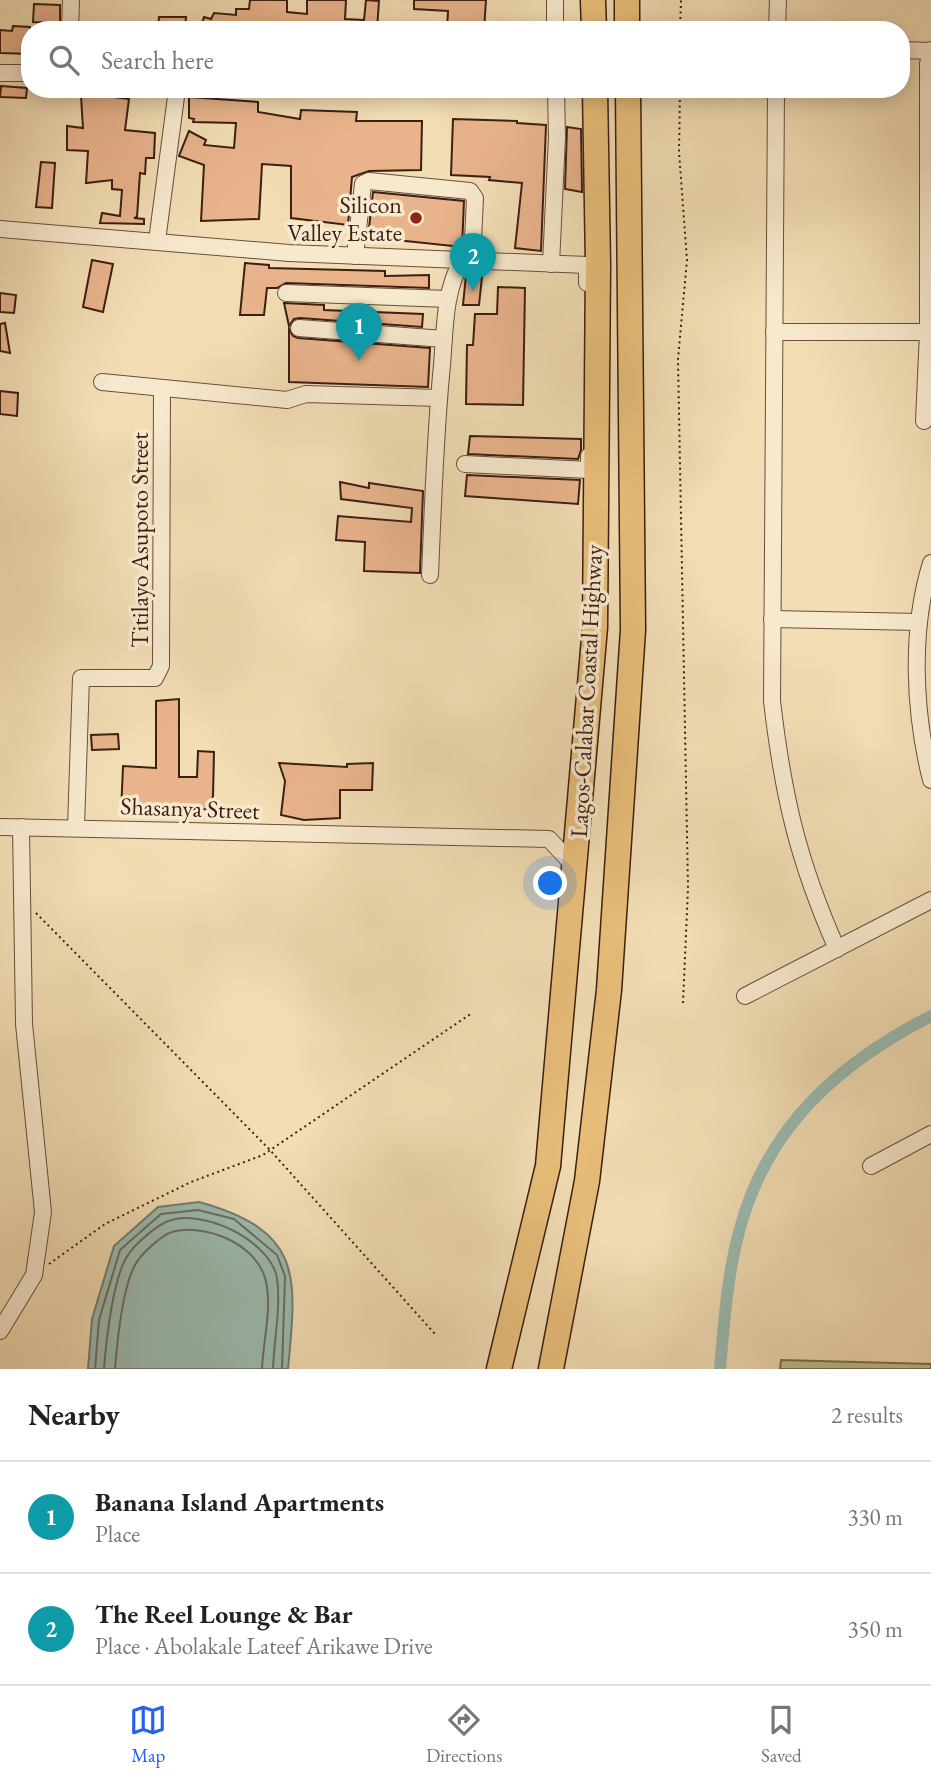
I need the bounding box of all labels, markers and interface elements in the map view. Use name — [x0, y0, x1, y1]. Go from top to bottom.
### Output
search box — [21, 21, 910, 98]
icon: search — [45, 41, 83, 79]
text: Search here — [101, 43, 214, 77]
place label: Silicon Valley Estate — [287, 189, 402, 248]
marker: Silicon Valley Estate — [408, 210, 424, 226]
pin: 2 — [450, 233, 496, 291]
pin: 1 — [336, 303, 382, 361]
street label: Titilayo Asupoto Street — [124, 432, 155, 648]
street label: Lagos-Calabar Coastal Highway — [563, 543, 609, 838]
street label: Shasanya Street — [120, 790, 261, 826]
your location — [533, 866, 567, 900]
text: Nearby — [28, 1395, 120, 1434]
text: 2 results — [831, 1400, 903, 1430]
text: Banana Island Apartments — [95, 1485, 384, 1519]
text: 1 — [45, 1502, 57, 1532]
text: 330 m — [847, 1502, 903, 1532]
text: Place — [95, 1519, 140, 1549]
text: The Reel Lounge & Bar — [95, 1597, 353, 1631]
text: 2 — [45, 1614, 57, 1644]
text: 350 m — [847, 1614, 903, 1644]
text: Place · Abolakale Lateef Arikawe Drive — [95, 1631, 433, 1661]
tab: Map — [129, 1701, 167, 1768]
tab: Directions — [426, 1701, 502, 1768]
tab: Saved — [761, 1701, 802, 1768]

